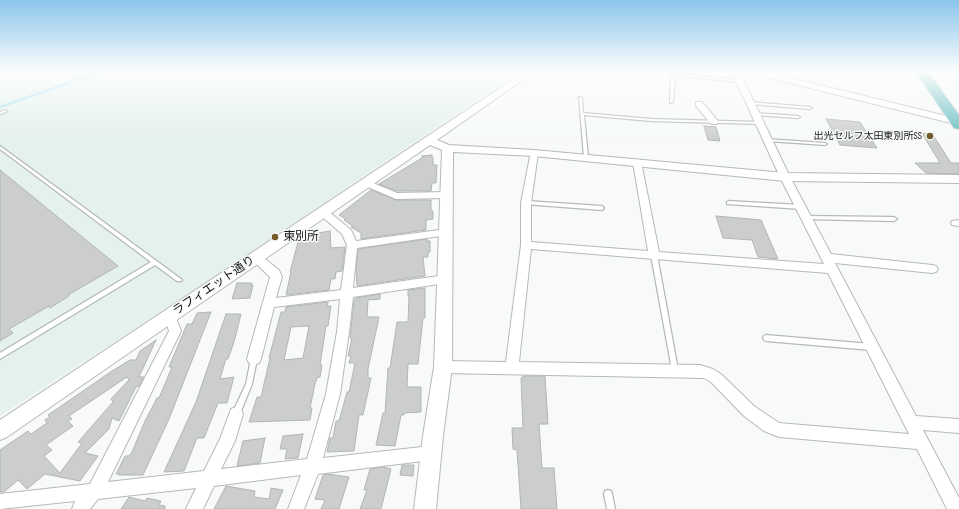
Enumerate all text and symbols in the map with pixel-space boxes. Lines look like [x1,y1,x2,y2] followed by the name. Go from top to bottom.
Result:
[814,130,922,142] place label: 出光セルフ太田東別所SS
[925,131,935,141] marker: 出光セルフ太田東別所SS
[283,230,319,244] place label: 東別所
[270,232,280,242] marker: 東別所
[170,253,258,319] street label: ラフィエット通り

